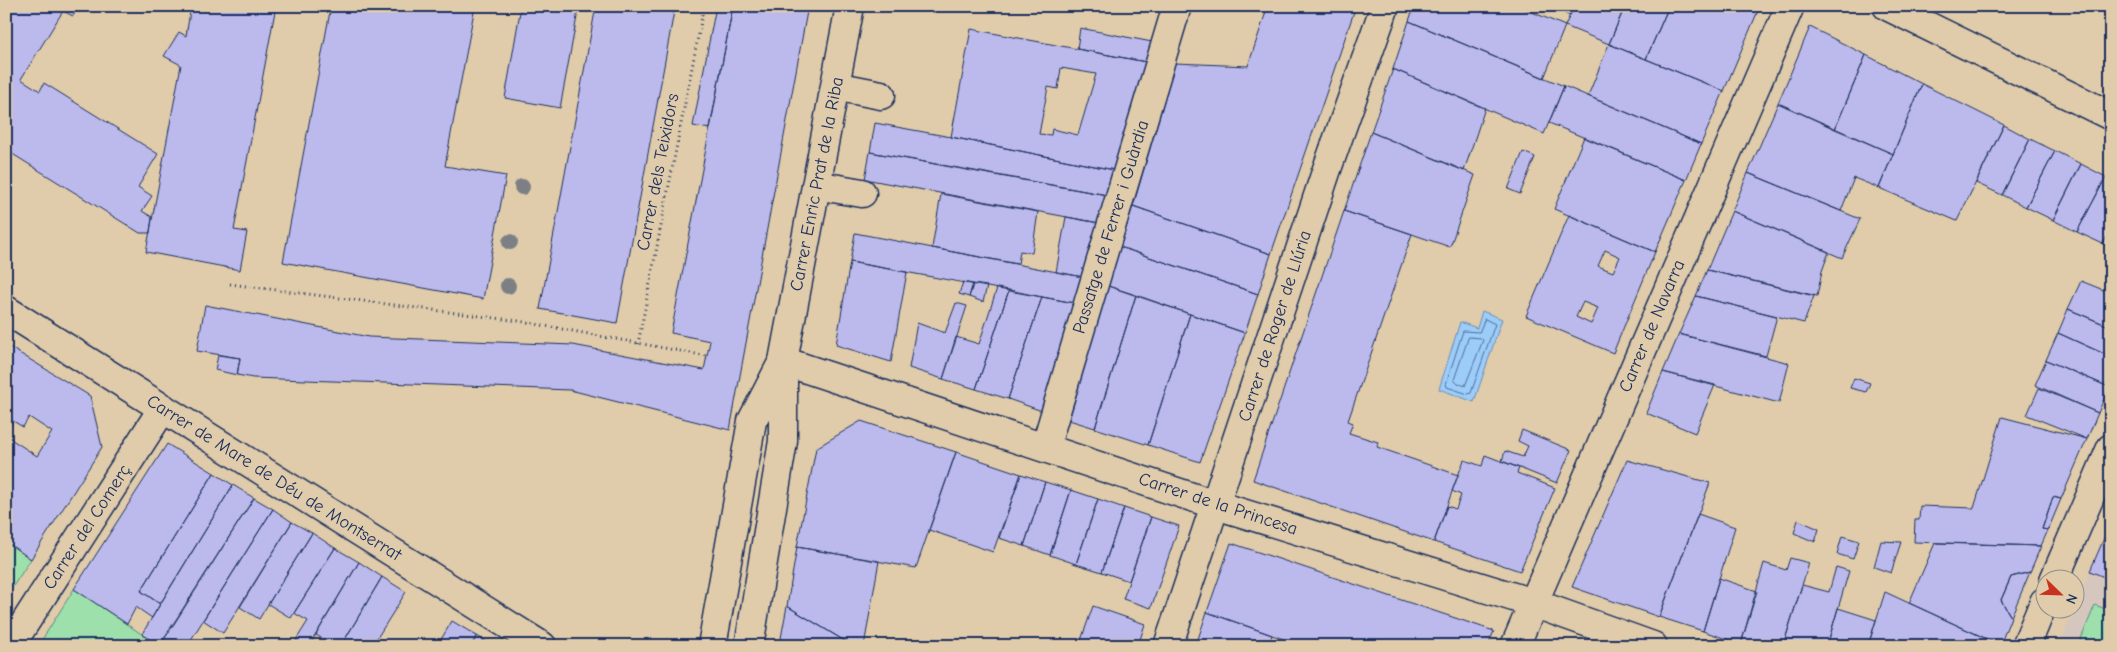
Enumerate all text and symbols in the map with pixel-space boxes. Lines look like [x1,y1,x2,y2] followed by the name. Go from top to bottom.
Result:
[786,75,848,293] street label: Carrer Enric Prat de la Riba
[632,92,684,252] street label: Carrer dels Teixidors
[1068,118,1154,336] street label: Passatge de Ferrer i Guàrdia
[1234,228,1316,424] street label: Carrer de Roger de Llúria
[1615,257,1689,395] street label: Carrer de Navarra
[143,391,406,566] street label: Carrer de Mare de Déu de Montserrat
[39,460,135,593] street label: Carrer del Comerç
[1136,468,1300,540] street label: Carrer de la Princesa
[2034,570,2084,620] north arrow
[2062,591,2081,606] text: N

